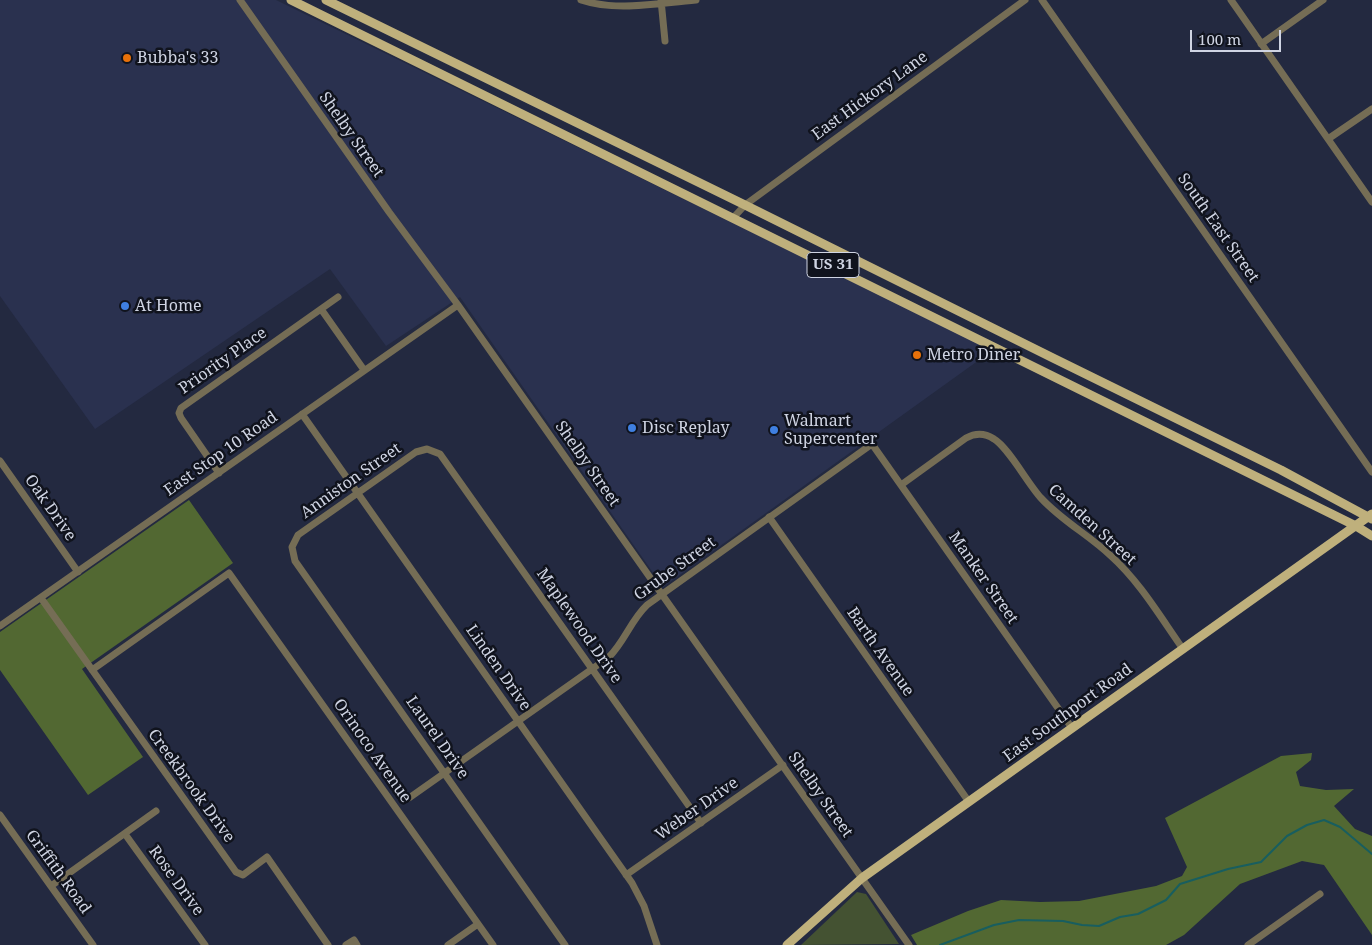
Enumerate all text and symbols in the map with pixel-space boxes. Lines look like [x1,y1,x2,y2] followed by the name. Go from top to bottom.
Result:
[1192,20,1283,52] scale bar
[1198,29,1241,49] text: 100 m
[137,48,218,68] place label: Bubba's 33
[808,48,932,144] street label: East Hickory Lane
[121,52,133,64] marker: Bubba's 33
[315,89,387,181] street label: Shelby Street
[1173,170,1263,286] street label: South East Street
[807,252,859,278] road number: US 31
[135,296,202,316] place label: At Home
[119,300,131,312] marker: At Home
[175,324,271,398] street label: Priority Place
[927,345,1020,365] place label: Metro Diner
[911,349,923,361] marker: Metro Diner
[161,408,281,500] street label: East Stop 10 Road
[784,411,877,449] place label: Walmart Supercenter
[551,418,623,510] street label: Shelby Street
[642,418,730,438] place label: Disc Replay
[626,422,638,434] marker: Disc Replay
[768,424,780,436] marker: Walmart Supercenter
[297,439,405,523] street label: Anniston Street
[20,471,80,545] street label: Oak Drive
[1044,481,1140,569] street label: Camden Street
[944,528,1022,628] street label: Manker Street
[630,533,720,605] street label: Grube Street
[532,565,626,687] street label: Maplewood Drive
[842,604,918,700] street label: Barth Avenue
[461,621,535,715] street label: Linden Drive
[1000,660,1136,766] street label: East Southport Road
[401,693,473,783] street label: Laurel Drive
[329,695,415,807] street label: Orinoco Avenue
[143,726,239,846] street label: Creekbrook Drive
[784,749,856,841] street label: Shelby Street
[652,773,742,845] street label: Weber Drive
[21,826,95,918] street label: Griffith Road
[144,842,208,920] street label: Rose Drive

